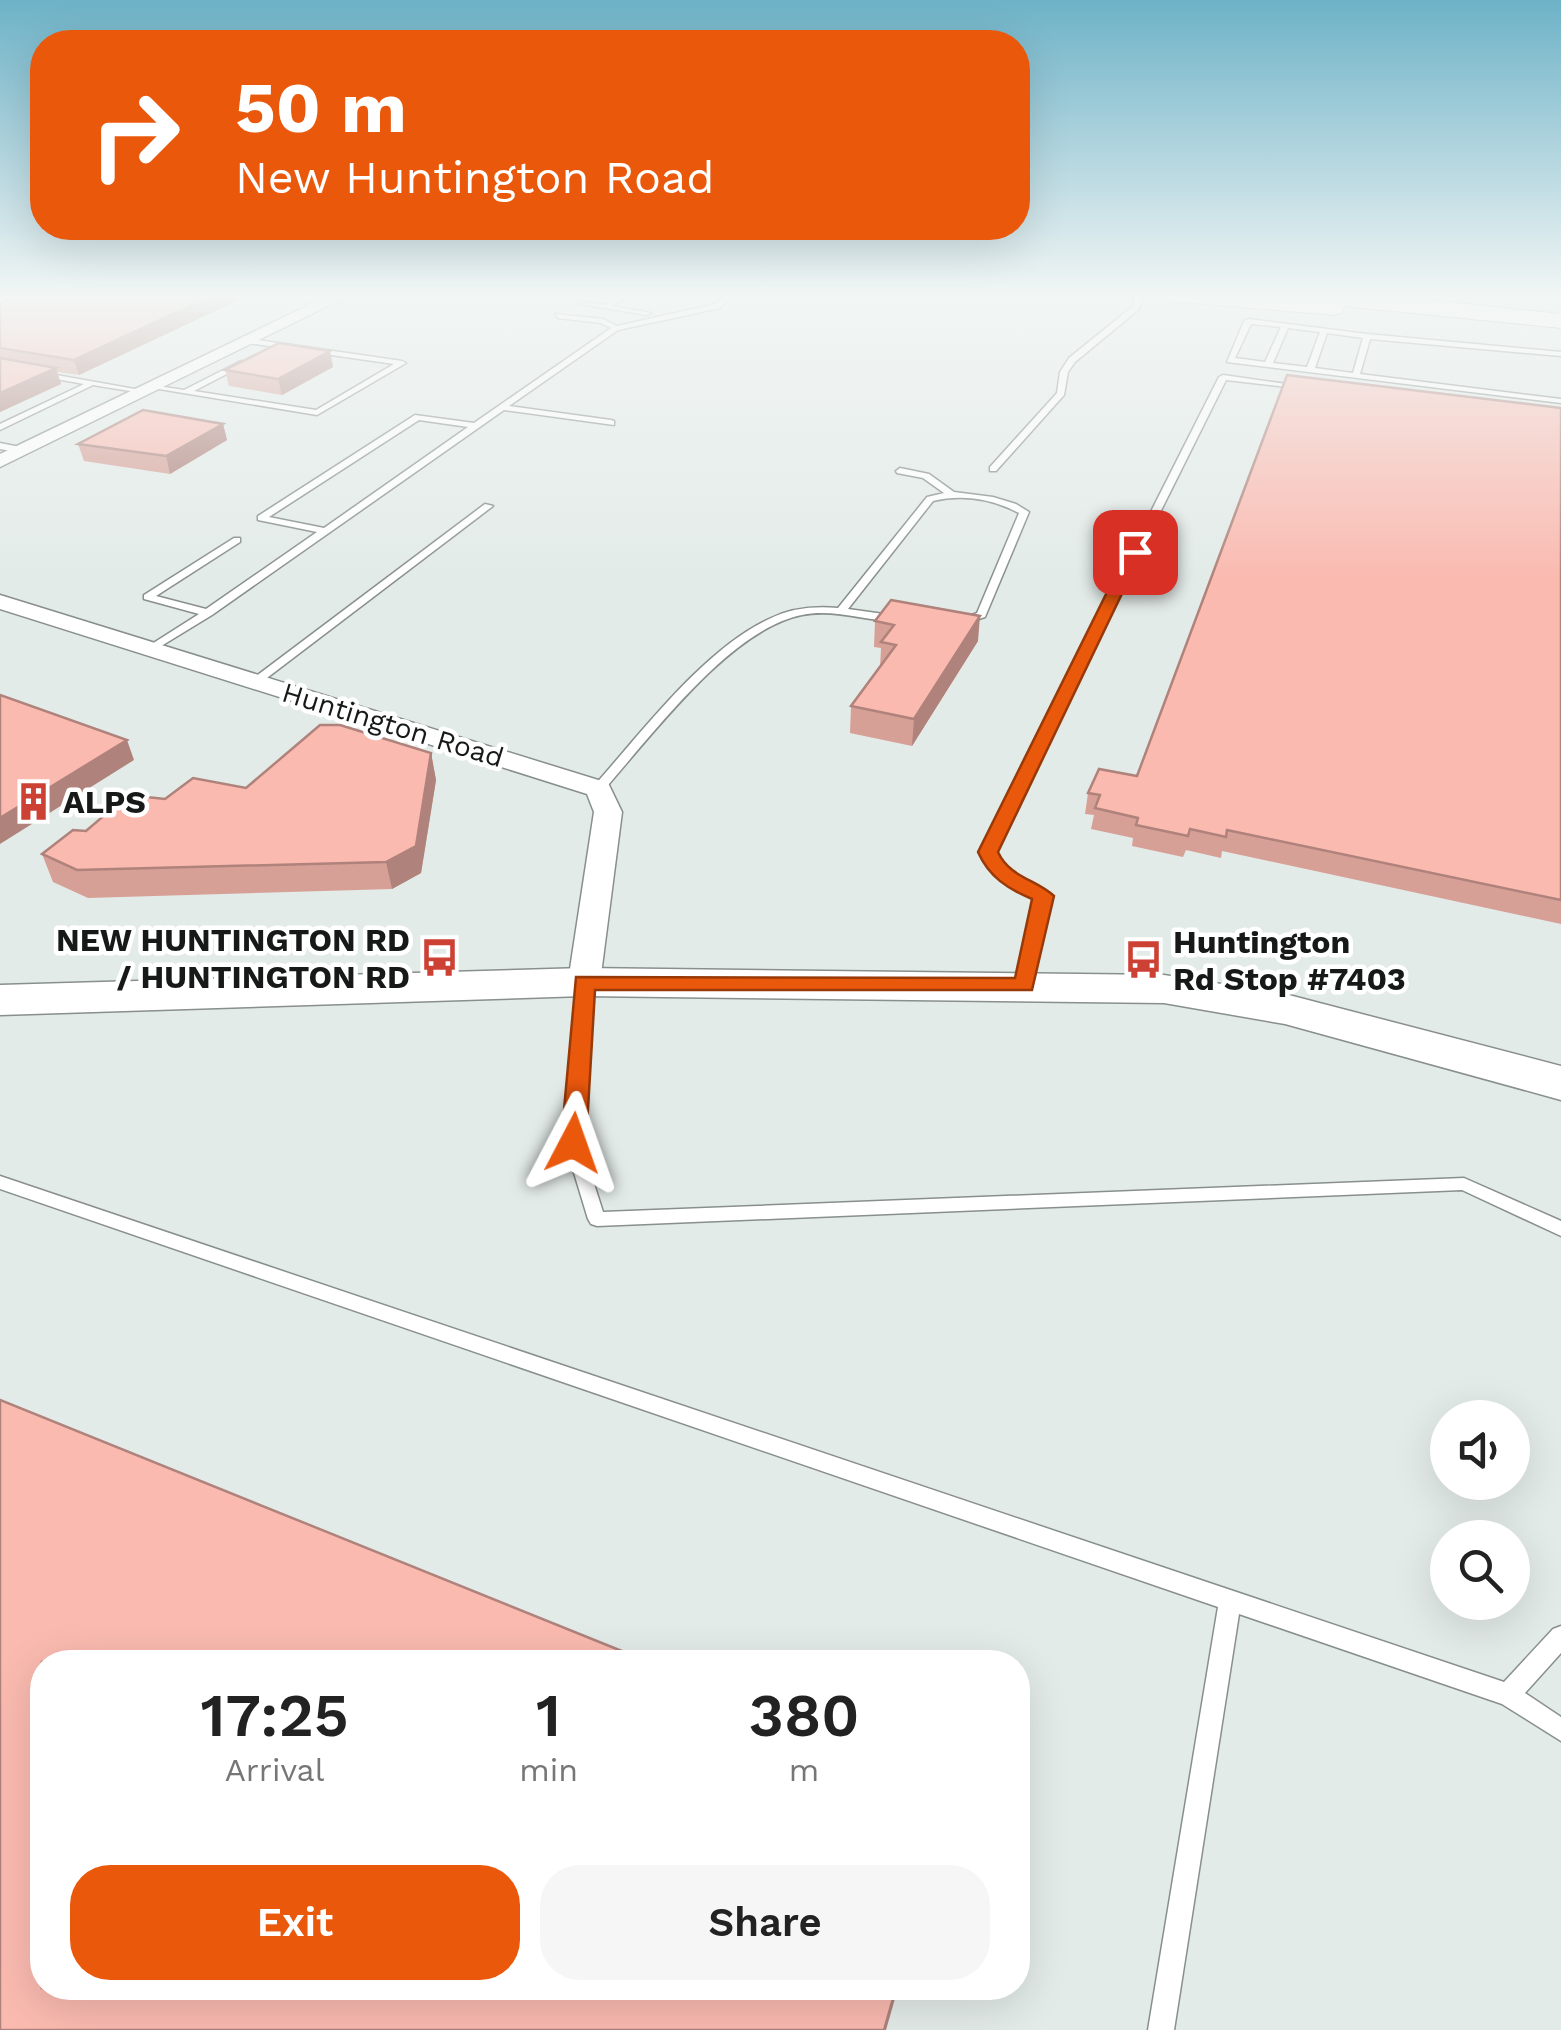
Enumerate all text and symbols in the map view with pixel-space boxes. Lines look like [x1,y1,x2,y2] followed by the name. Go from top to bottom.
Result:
[235,67,407,149] text: 50 m
[70,70,200,200] icon: right
[235,151,715,204] text: New Huntington Road
[1093,510,1178,595] pin
[1108,525,1163,580] icon: arrive
[278,676,508,774] street label: Huntington Road
[12,781,54,823] building icon: ALPS
[63,783,146,821] place label: ALPS
[56,921,410,996] place label: NEW HUNTINGTON RD / HUNTINGTON RD
[1173,923,1406,998] place label: Huntington Rd Stop #7403
[419,937,461,979] bus stop icon: NEW HUNTINGTON RD / HUNTINGTON RD
[1122,939,1164,981] bus stop icon: Huntington Rd Stop #7403
[521,1091,625,1195] position arrow
[1430,1400,1530,1620] map controls
[1430,1400,1530,1500] button: sound
[1430,1520,1530,1620] button: search
[201,1680,349,1751] text: 17:25
[536,1680,561,1751] text: 1
[749,1680,859,1751] text: 380
[225,1751,325,1789] text: Arrival
[519,1751,578,1789] text: min
[789,1751,819,1789] text: m
[70,1865,520,1980] button: Exit
[540,1865,990,1980] button: Share

